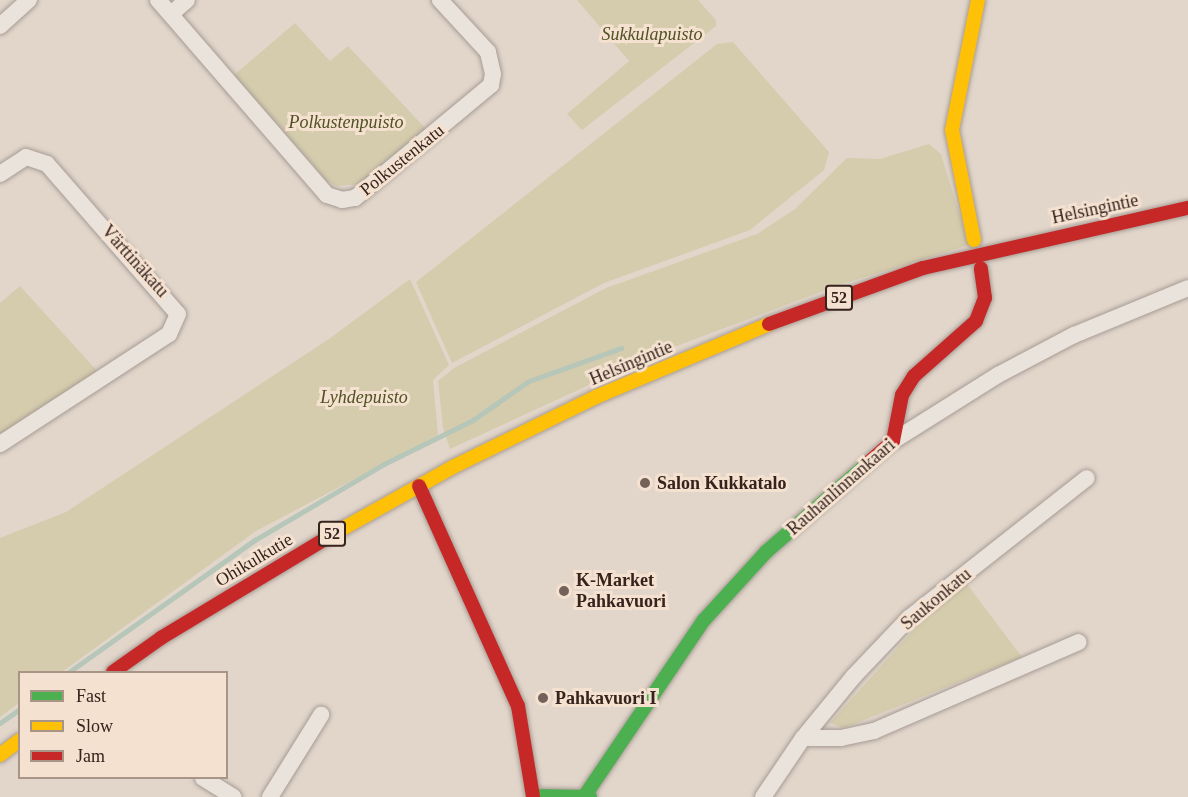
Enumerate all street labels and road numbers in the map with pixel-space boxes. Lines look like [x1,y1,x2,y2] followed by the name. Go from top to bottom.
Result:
[356,120,448,200] street label: Polkustenkatu
[1050,189,1140,229] street label: Helsingintie
[97,220,173,302] street label: Värttinäkatu
[824,285,854,311] road number: 52
[586,336,676,390] street label: Helsingintie
[783,434,899,540] street label: Rauhanlinnankaari
[317,521,347,547] road number: 52
[212,529,296,591] street label: Ohikulkutie
[897,563,975,635] street label: Saukonkatu

